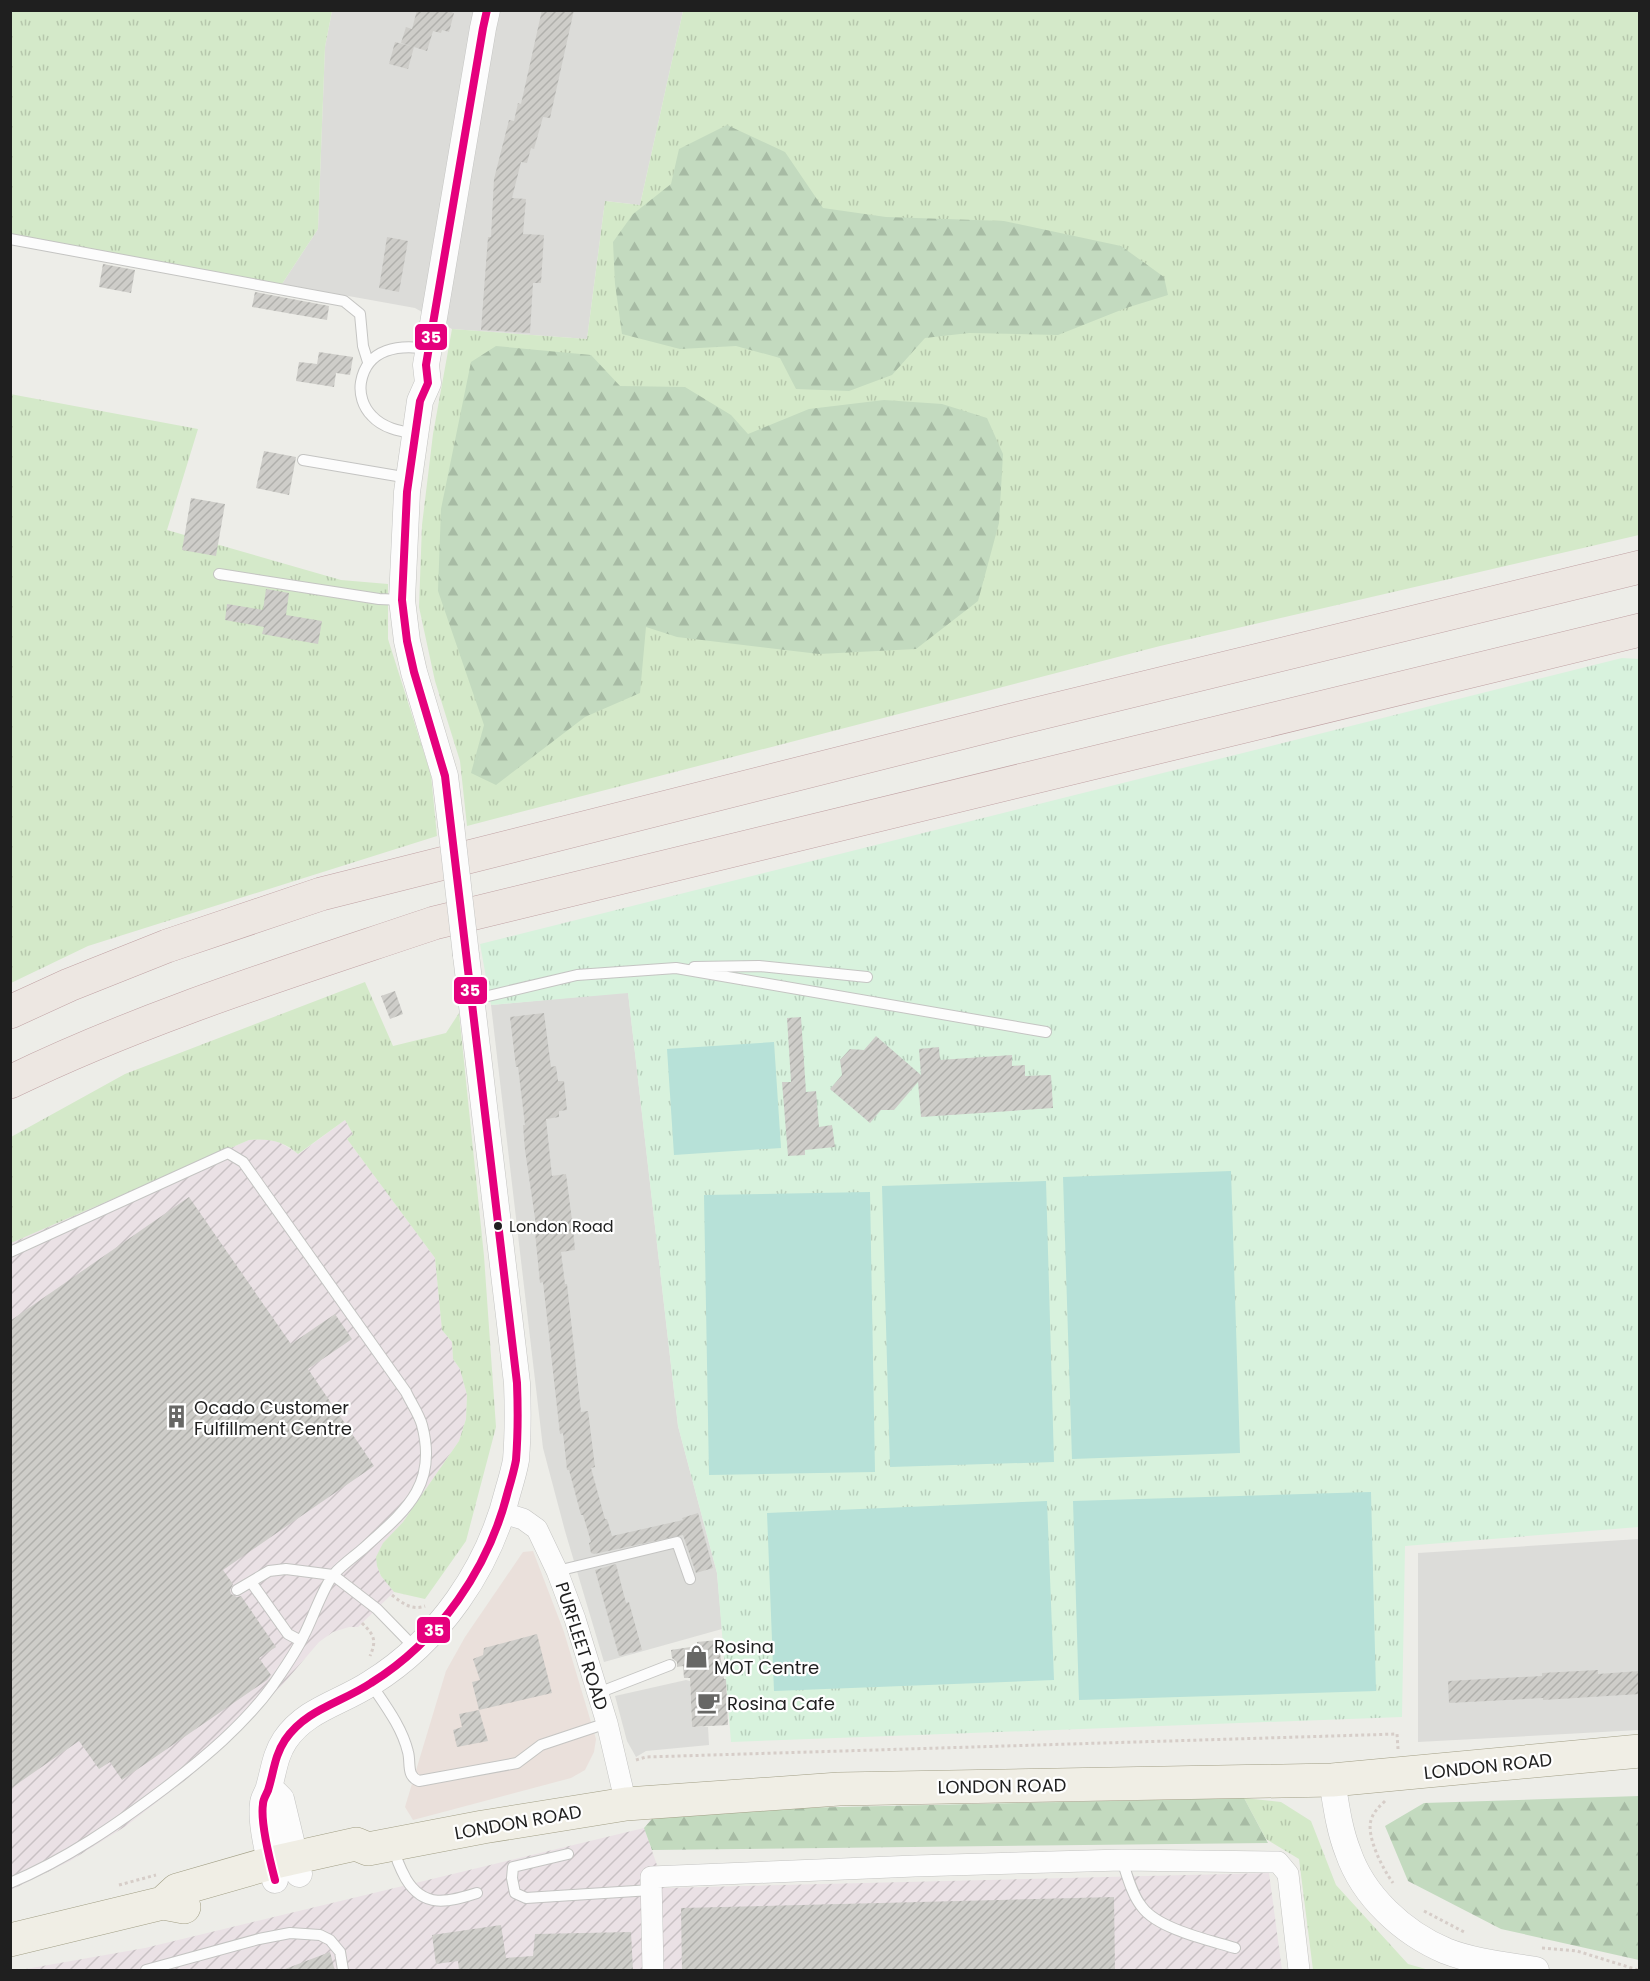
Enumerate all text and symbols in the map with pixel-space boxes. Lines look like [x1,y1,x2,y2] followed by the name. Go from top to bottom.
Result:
[414,323,448,351] line badge: 35
[421,326,441,349] text: 35
[453,976,488,1005] line badge: 35
[460,979,480,1002] text: 35
[509,1215,614,1238] place label: London Road
[492,1220,504,1232] marker: London Road
[194,1395,352,1441] place label: Ocado Customer Fulfillment Centre
[163,1404,189,1430] building icon: Ocado Customer Fulfillment Centre
[550,1579,614,1713] street label: PURFLEET ROAD
[416,1616,451,1644] line badge: 35
[424,1619,444,1642] text: 35
[714,1634,819,1680] place label: Rosina MOT Centre
[683,1643,709,1669] shop icon: Rosina MOT Centre
[696,1690,722,1716] cafe icon: Rosina Cafe
[727,1691,835,1716] place label: Rosina Cafe
[1423,1747,1553,1785] street label: LONDON ROAD
[937,1772,1067,1800] street label: LONDON ROAD
[452,1799,584,1845] street label: LONDON ROAD

